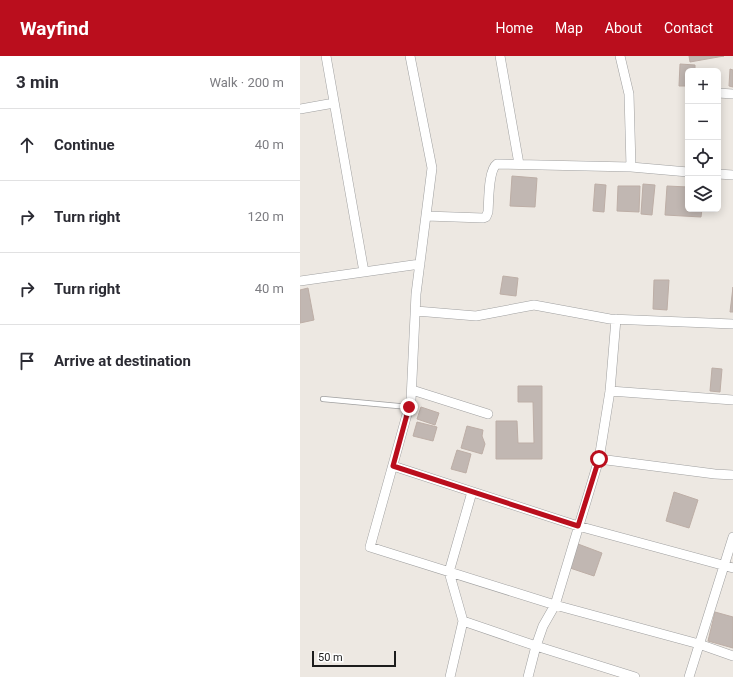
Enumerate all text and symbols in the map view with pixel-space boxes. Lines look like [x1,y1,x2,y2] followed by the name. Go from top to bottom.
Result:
[20,17,89,40] text: Wayfind
[495,20,533,36] text: Home
[555,20,583,36] text: Map
[605,20,642,36] text: About
[664,20,713,36] text: Contact
[685,68,721,212] map controls
[685,68,721,104] button: +
[16,72,59,92] text: 3 min
[209,75,284,90] text: Walk · 200 m
[685,104,721,140] button: −
[16,134,38,156] icon: ahead
[54,136,115,154] text: Continue
[255,137,284,152] text: 40 m
[685,140,721,176] button: locate
[685,176,721,212] button: layers
[16,206,38,228] icon: right
[54,208,120,226] text: Turn right
[247,209,284,224] text: 120 m
[16,278,38,300] icon: right
[54,280,120,298] text: Turn right
[255,281,284,296] text: 40 m
[16,350,38,372] icon: arrive
[54,352,191,370] text: Arrive at destination
[400,398,418,416] route end
[590,450,608,468] route start
[312,649,396,668] scale bar
[318,651,343,664] text: 50 m

